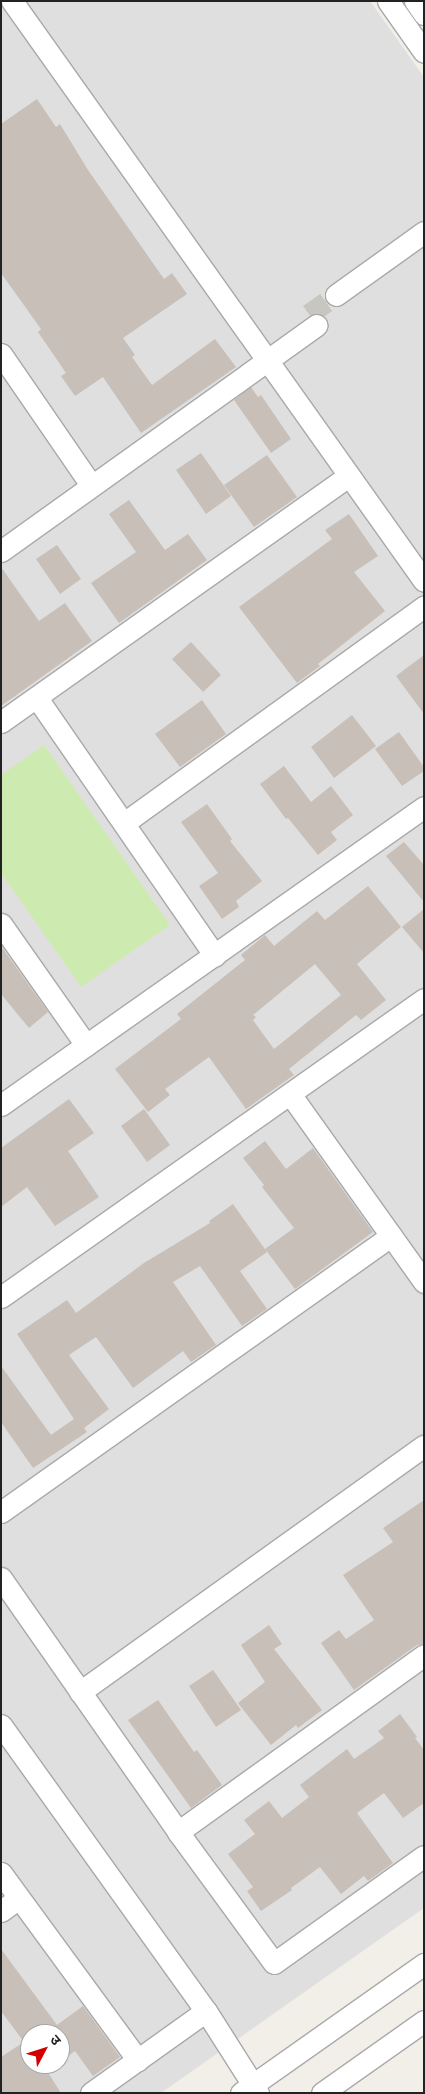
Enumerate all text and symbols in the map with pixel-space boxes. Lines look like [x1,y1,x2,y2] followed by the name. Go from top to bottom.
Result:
[20,2024,70,2074] north arrow
[47,2032,64,2048] text: उ

